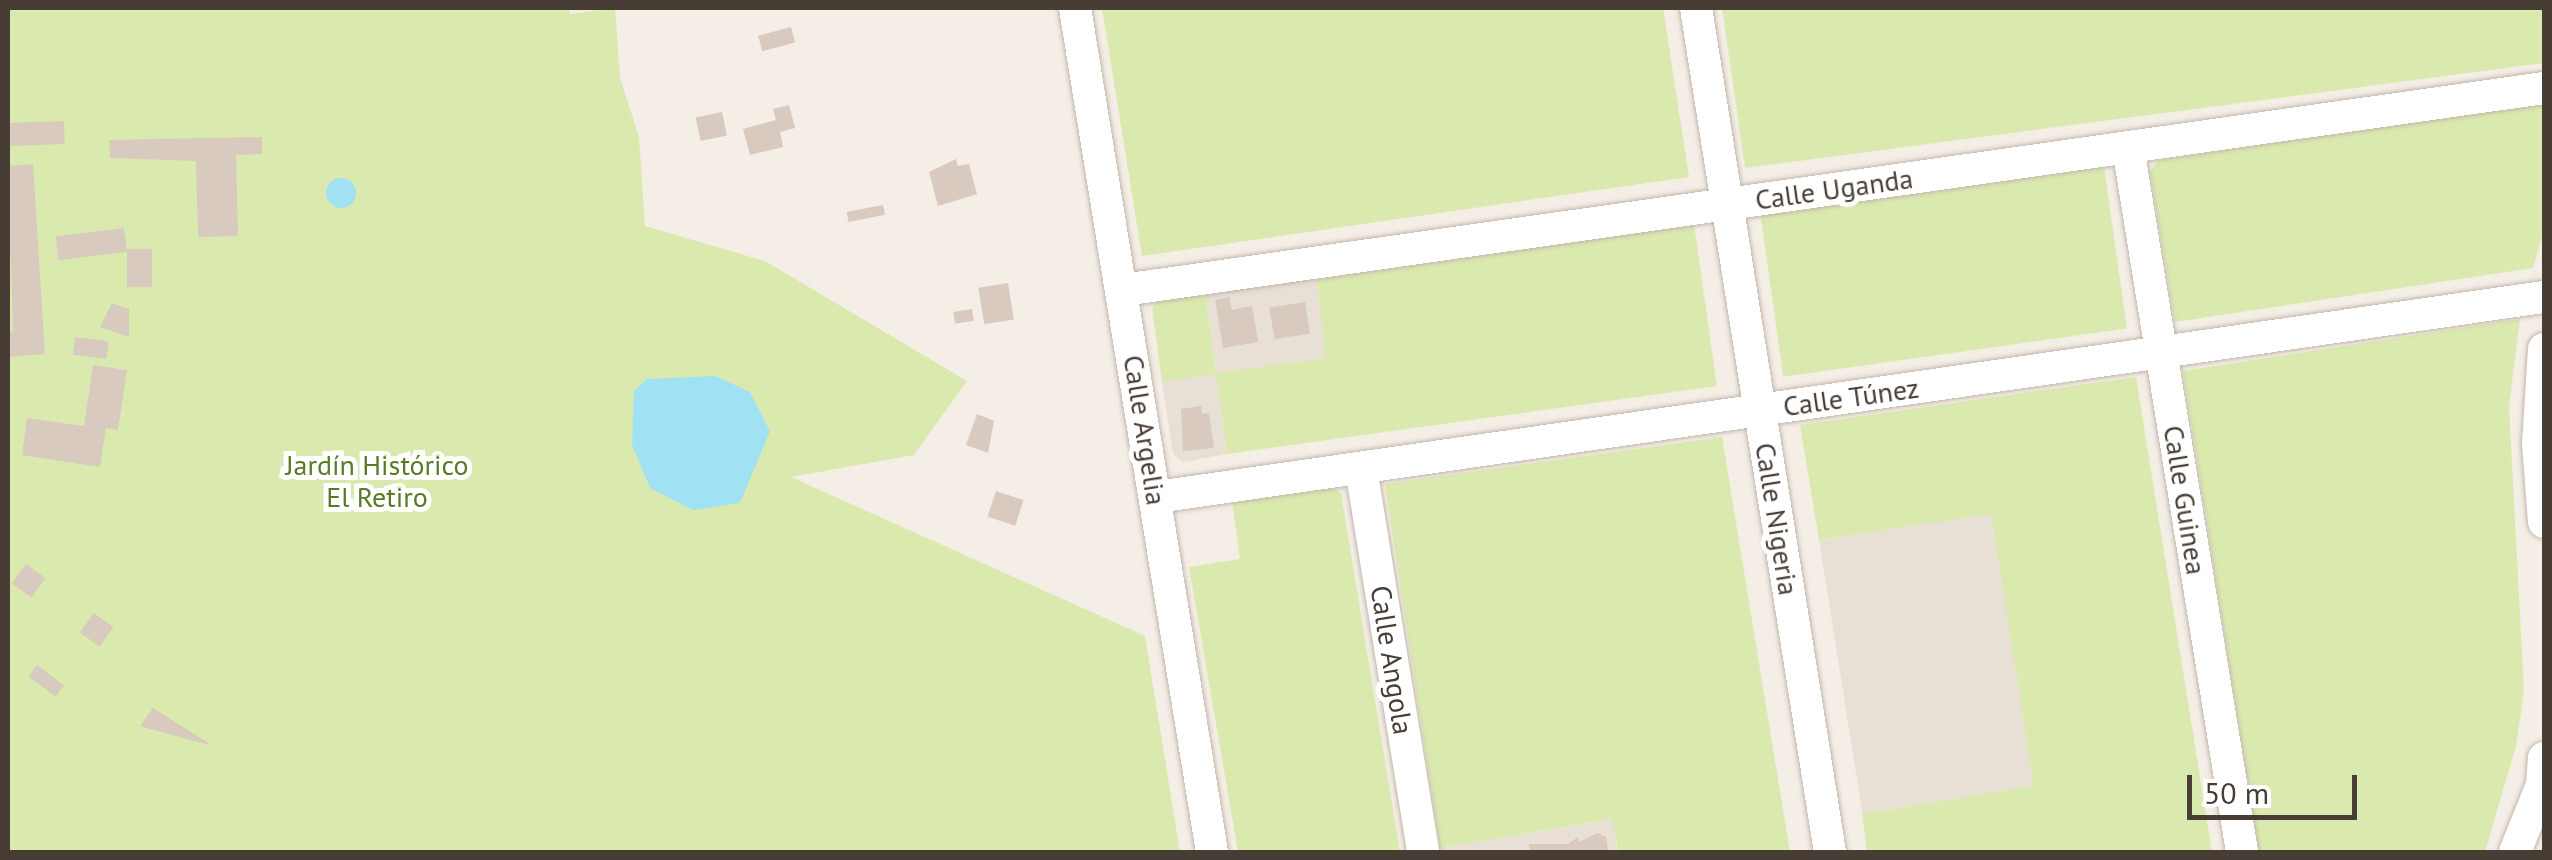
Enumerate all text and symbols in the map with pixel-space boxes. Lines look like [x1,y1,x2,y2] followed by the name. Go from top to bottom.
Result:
[1753,161,1915,217] street label: Calle Uganda
[1117,352,1173,508] street label: Calle Argelia
[1780,371,1922,423] street label: Calle Túnez
[2157,423,2213,577] street label: Calle Guinea
[1748,440,1806,598] street label: Calle Nigeria
[285,448,469,514] park label: Jardín Histórico El Retiro
[1364,583,1420,737] street label: Calle Angola
[2192,755,2362,817] scale bar
[2204,773,2269,812] text: 50 m

